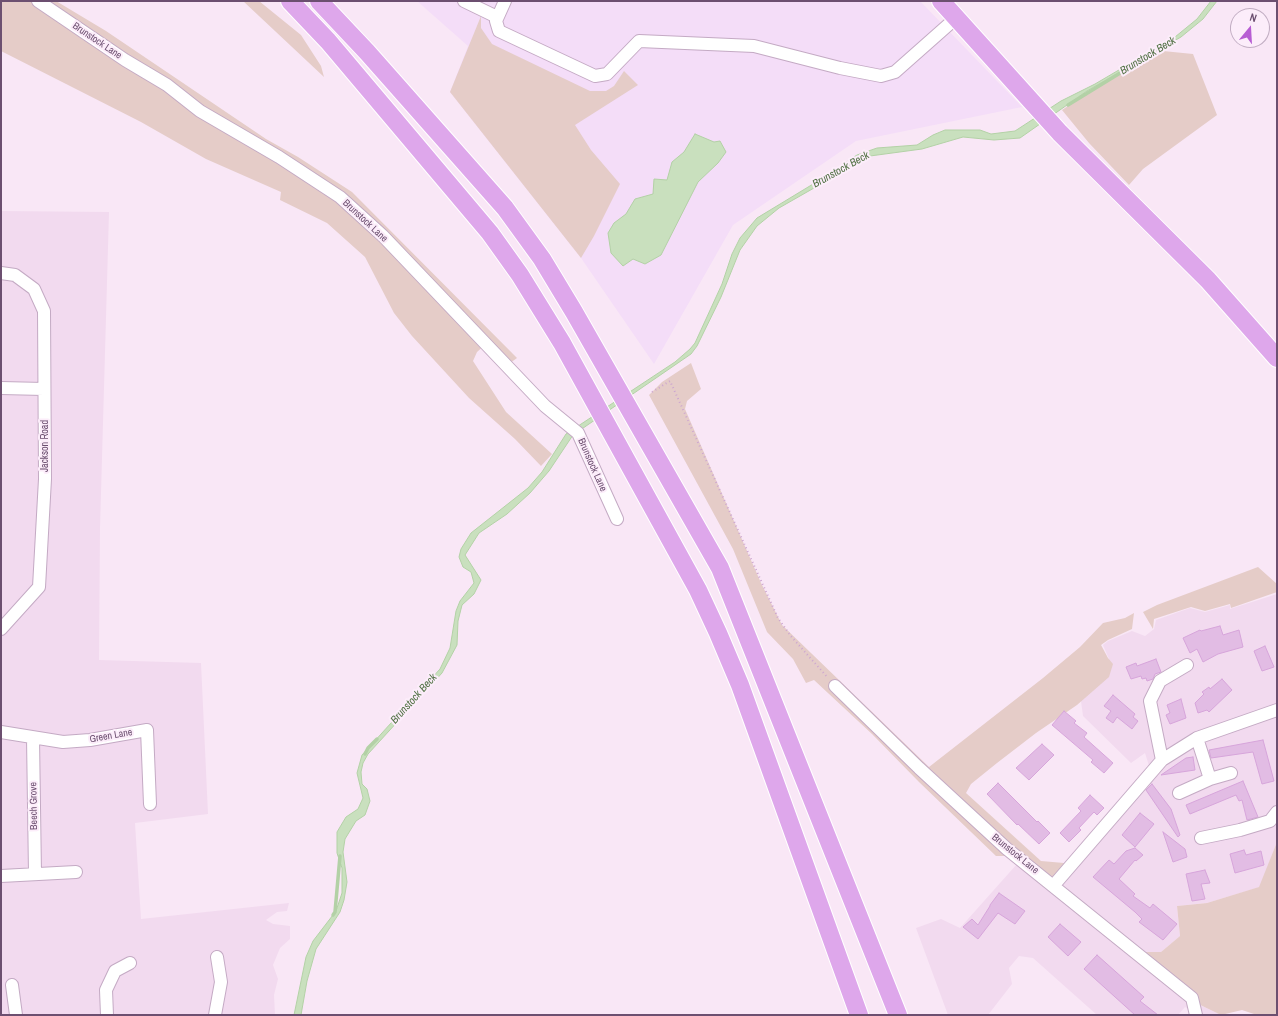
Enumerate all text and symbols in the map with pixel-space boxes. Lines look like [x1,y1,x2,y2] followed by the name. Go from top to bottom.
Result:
[1230,8,1270,48] north arrow
[1248,10,1259,25] text: N
[70,20,124,62] street label: Brunstock Lane
[1118,34,1178,78] water label: Brunstock Beck
[810,149,872,191] water label: Brunstock Beck
[340,197,390,245] street label: Brunstock Lane
[39,420,51,472] street label: Jackson Road
[575,437,609,493] street label: Brunstock Lane
[388,671,440,727] water label: Brunstock Beck
[89,726,133,746] street label: Green Lane
[28,782,40,830] street label: Beech Grove
[989,831,1041,877] street label: Brunstock Lane

